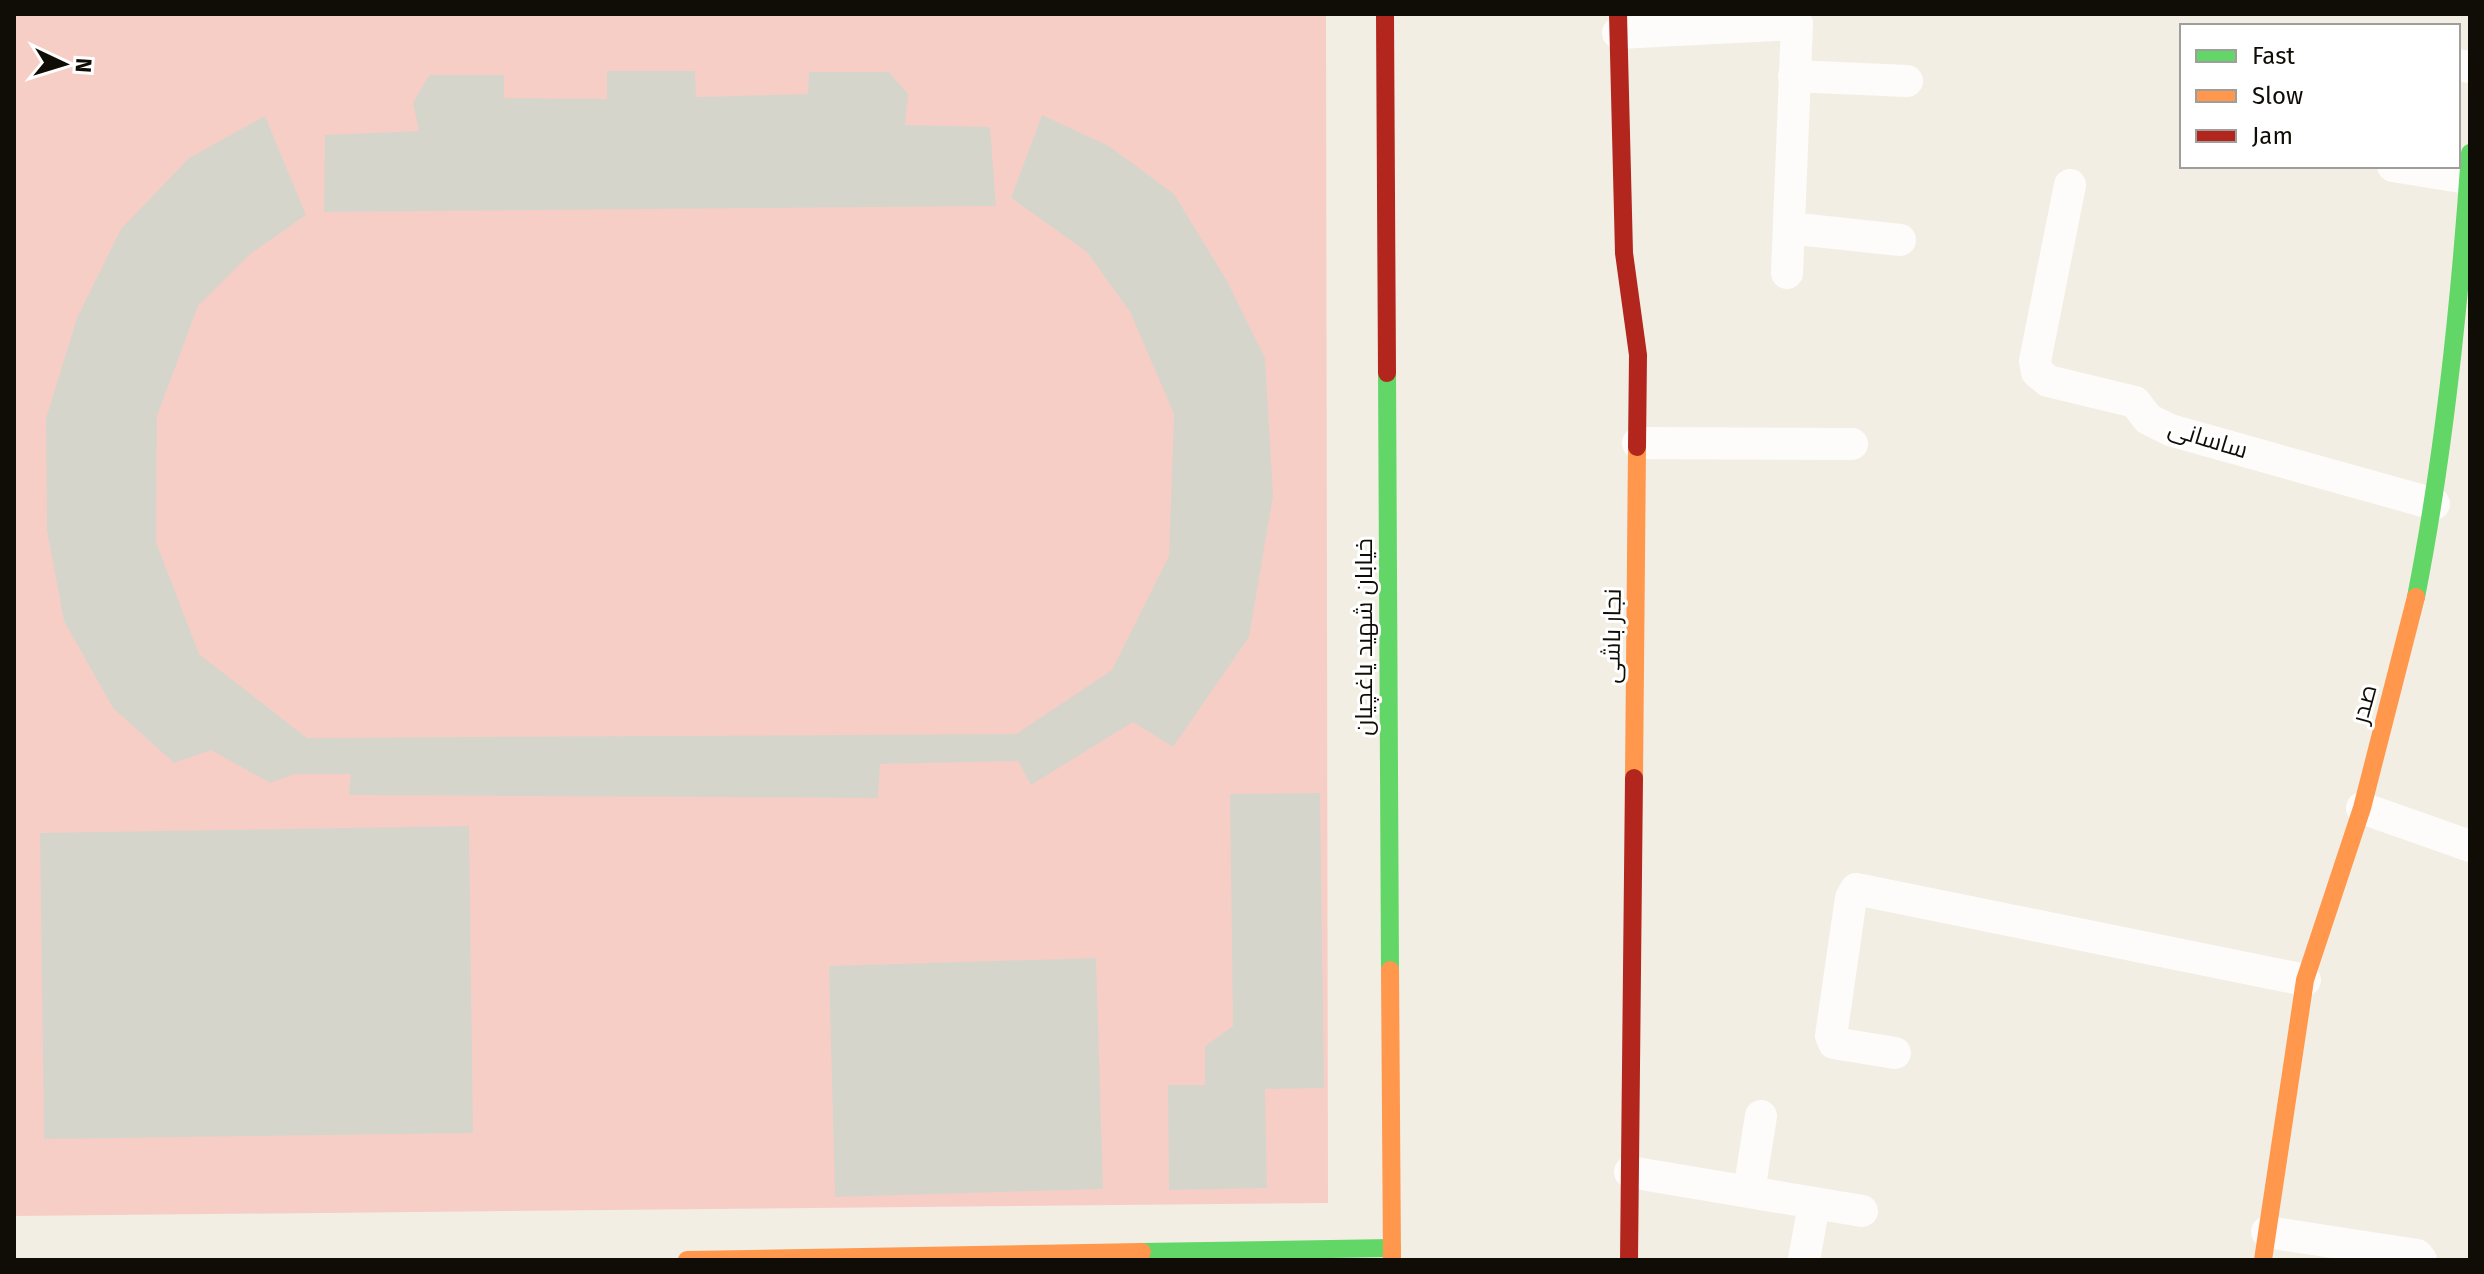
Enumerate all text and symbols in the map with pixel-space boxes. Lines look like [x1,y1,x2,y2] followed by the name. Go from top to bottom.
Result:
[24,24,104,104] north arrow
[2180,24,2460,168] legend
[2252,42,2295,70] text: Fast
[69,57,97,74] text: N
[2252,82,2303,110] text: Slow
[2252,122,2293,150] text: Jam
[2165,414,2251,464] street label: ساسانی
[1350,538,1380,736] street label: خیابان شهید یاغچیان
[1597,588,1627,684] street label: نجار باشی
[2345,682,2383,728] street label: صدر

